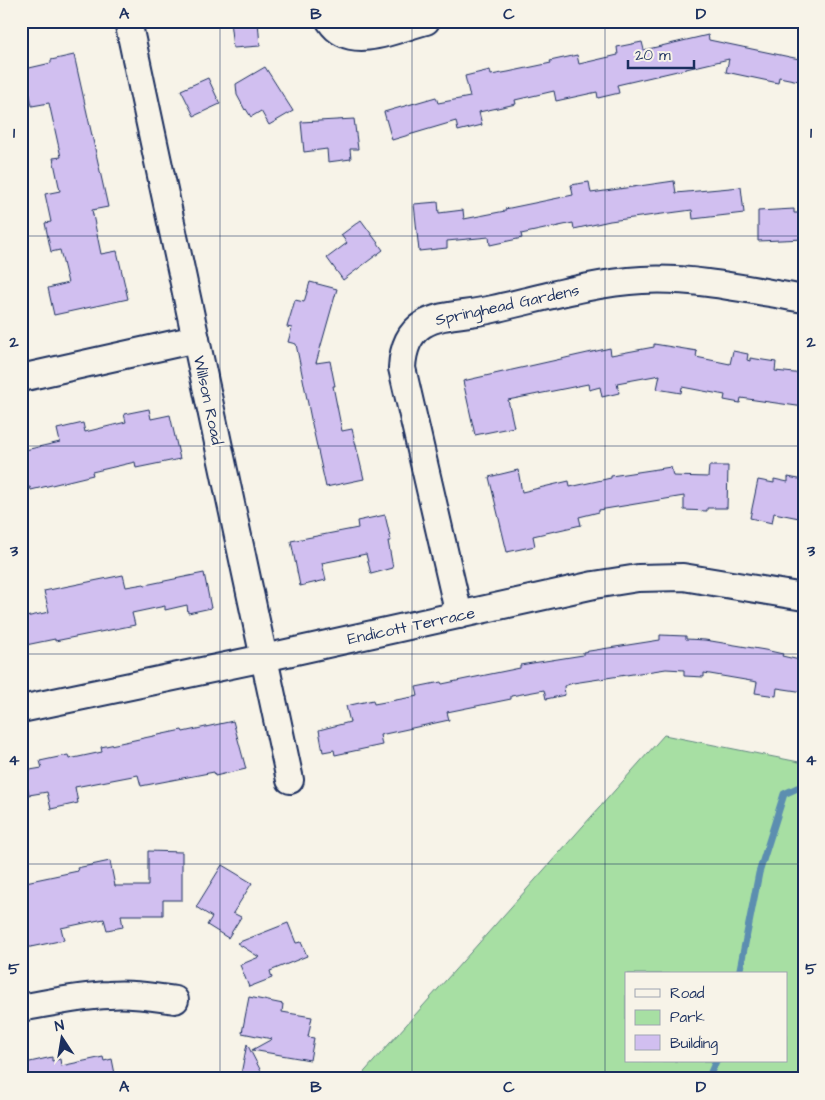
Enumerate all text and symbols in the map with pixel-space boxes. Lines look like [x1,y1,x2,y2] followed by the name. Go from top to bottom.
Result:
[119,3,130,25] text: A
[310,3,322,25] text: B
[503,3,515,25] text: C
[696,3,707,25] text: D
[628,38,694,70] scale bar
[635,45,671,66] text: 20 m
[13,122,16,144] text: 1
[810,122,813,144] text: 1
[433,279,582,332] street label: Springhead Gardens
[8,331,19,353] text: 2
[805,331,816,353] text: 2
[188,354,228,447] street label: Willson Road
[9,540,19,562] text: 3
[806,540,816,562] text: 3
[345,602,477,650] street label: Endicott Terrace
[9,749,20,771] text: 4
[806,749,817,771] text: 4
[8,958,20,980] text: 5
[805,958,817,980] text: 5
[625,972,788,1062] legend
[670,983,705,1004] text: Road
[670,1007,705,1028] text: Park
[38,1012,88,1062] north arrow
[53,1016,66,1037] text: N
[670,1033,718,1055] text: Building
[119,1076,130,1098] text: A
[310,1076,322,1098] text: B
[503,1076,515,1098] text: C
[696,1076,707,1098] text: D

